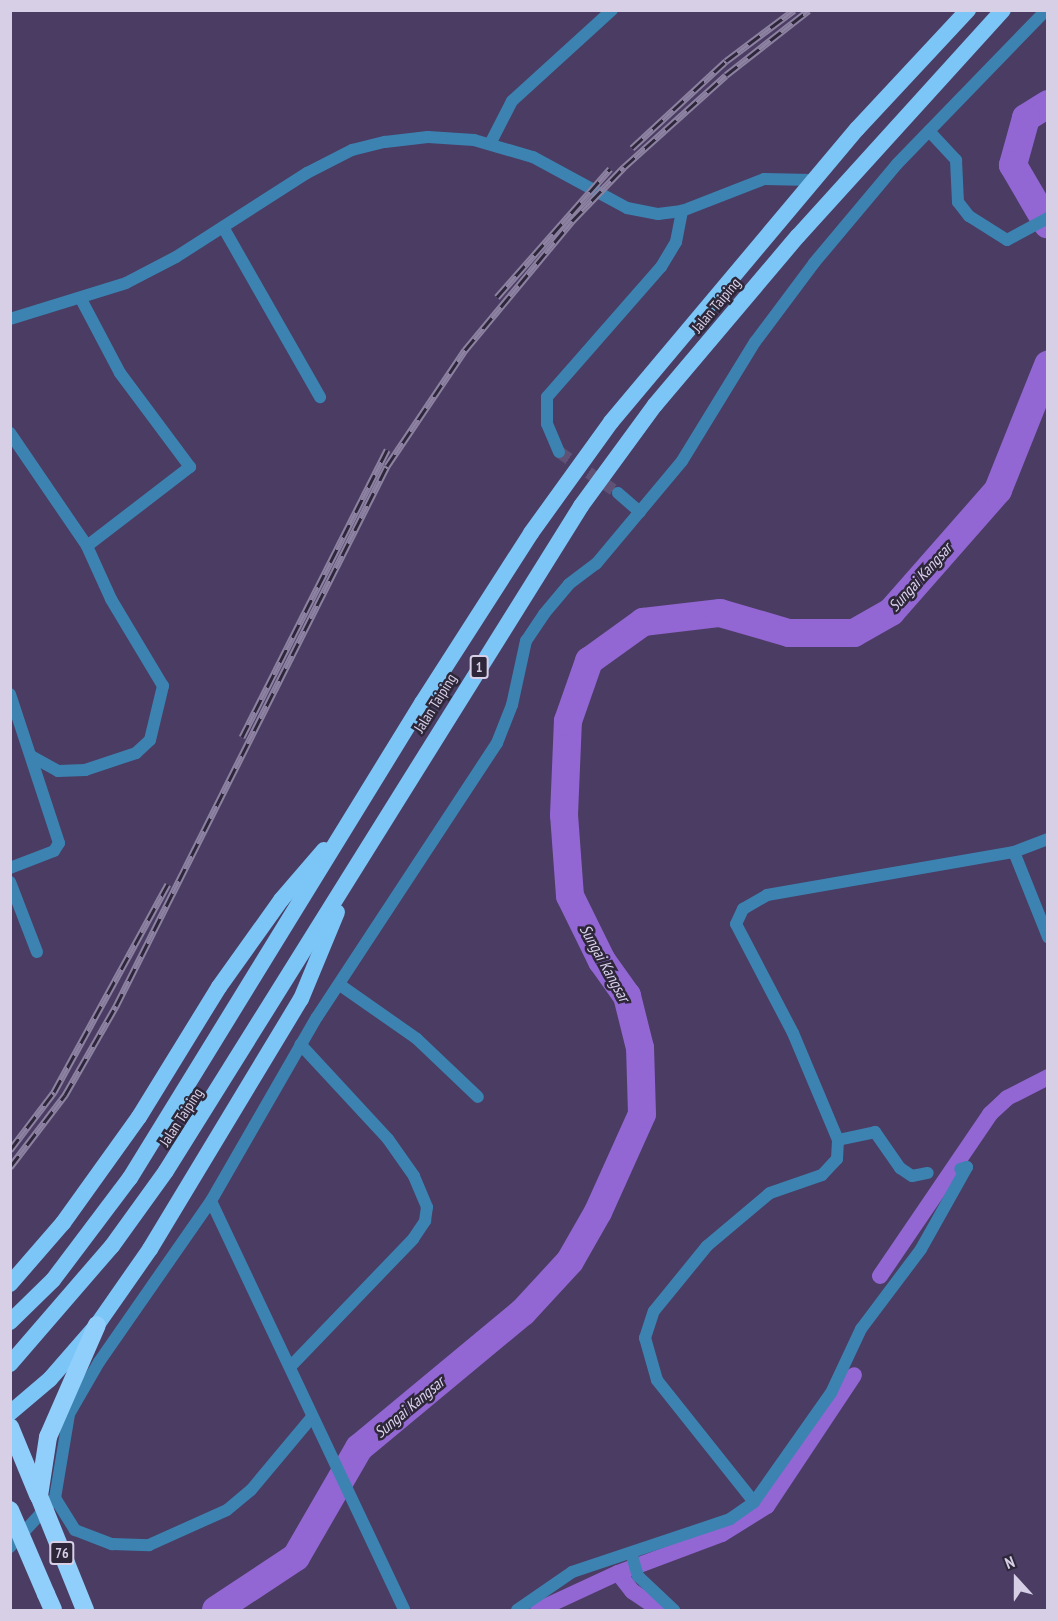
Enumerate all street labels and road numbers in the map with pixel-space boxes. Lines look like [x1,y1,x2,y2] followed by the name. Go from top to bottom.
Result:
[688,274,744,336] street label: Jalan Taiping
[468,656,490,678] road number: 1
[410,670,460,736] street label: Jalan Taiping
[155,1084,207,1150] street label: Jalan Taiping
[48,1542,76,1564] road number: 76

